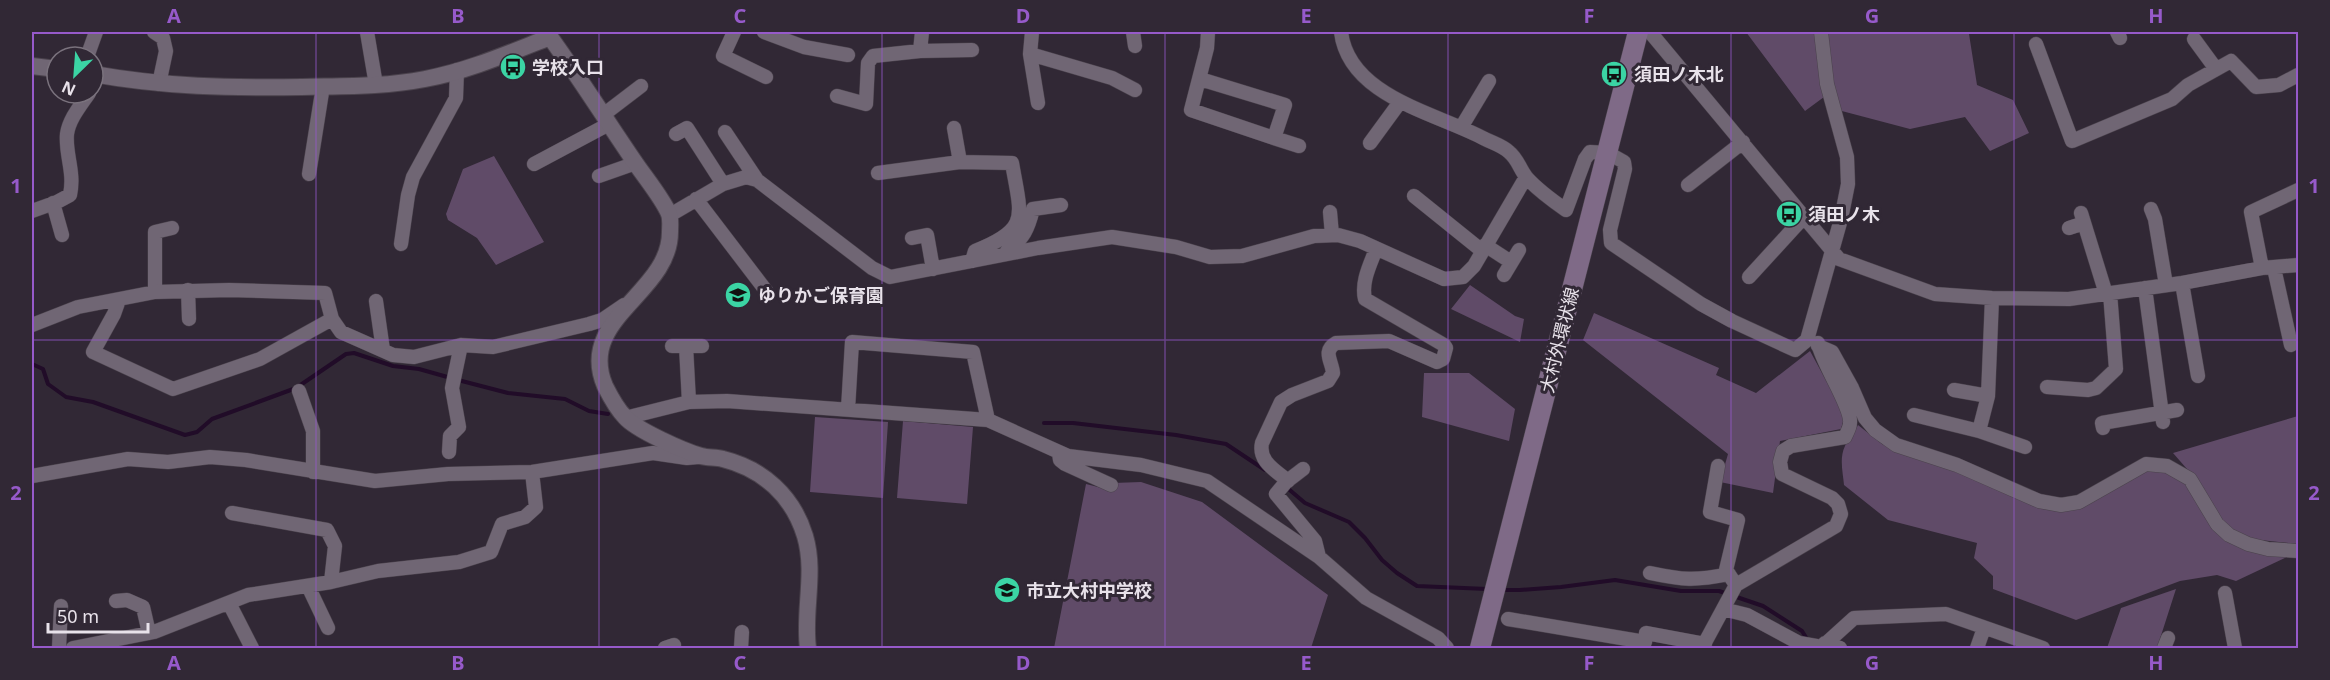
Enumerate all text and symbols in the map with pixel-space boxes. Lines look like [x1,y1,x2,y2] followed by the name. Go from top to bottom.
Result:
[167,2,181,29] text: A
[451,2,465,29] text: B
[734,2,747,29] text: C
[1016,2,1030,29] text: D
[1300,2,1312,29] text: E
[1584,2,1594,29] text: F
[1865,2,1879,29] text: G
[2148,2,2164,29] text: H
[45,45,105,105] north arrow
[498,52,528,82] bus stop icon: 学校入口
[532,55,604,79] place label: 学校入口
[1599,59,1629,89] bus stop icon: 須田ノ木北
[1634,62,1724,86] place label: 須田ノ木北
[58,76,79,101] text: N
[10,172,22,199] text: 1
[2308,172,2320,199] text: 1
[1774,199,1804,229] bus stop icon: 須田ノ木
[1808,202,1880,226] place label: 須田ノ木
[723,280,753,310] school or university icon: ゆりかご保育園
[758,283,884,307] place label: ゆりかご保育園
[1534,285,1584,395] street label: 大村外環状線
[10,479,22,506] text: 2
[2308,479,2320,506] text: 2
[992,575,1022,605] school or university icon: 市立大村中学校
[1026,578,1152,602] place label: 市立大村中学校
[48,596,148,634] scale bar
[57,604,99,628] text: 50 m
[167,649,181,676] text: A
[451,649,465,676] text: B
[734,649,747,676] text: C
[1016,649,1030,676] text: D
[1300,649,1312,676] text: E
[1584,649,1594,676] text: F
[1865,649,1879,676] text: G
[2148,649,2164,676] text: H

